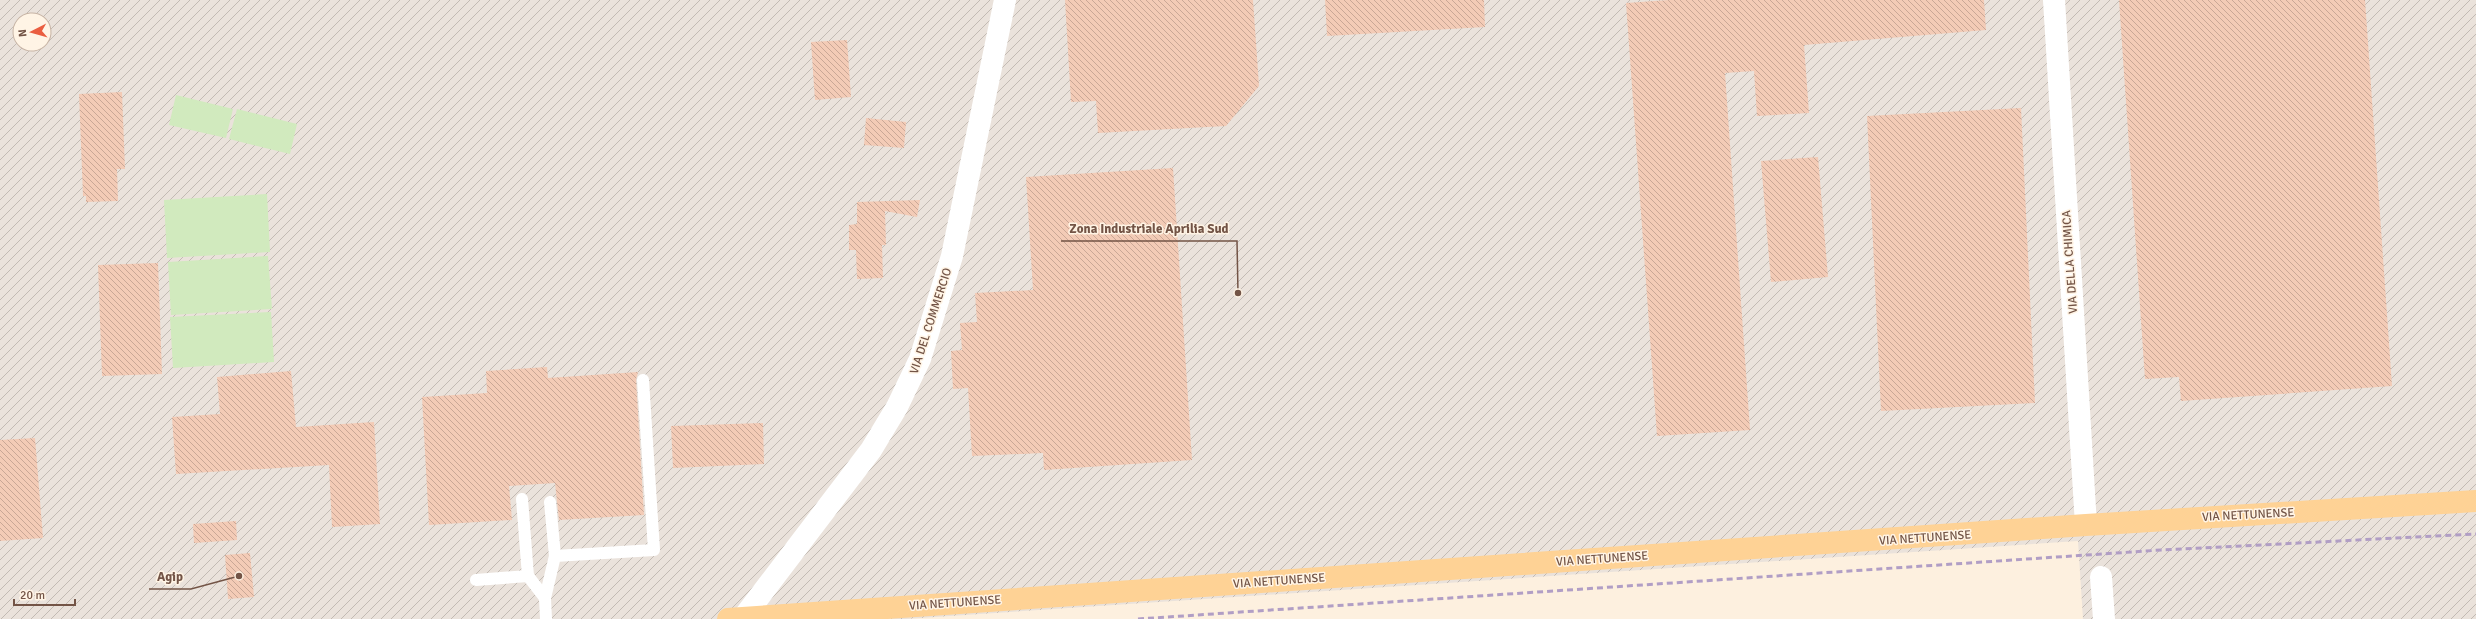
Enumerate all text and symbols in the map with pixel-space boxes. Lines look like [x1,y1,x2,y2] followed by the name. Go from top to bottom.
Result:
[12,12,52,52] north arrow
[16,29,29,37] text: N
[2059,209,2081,314] street label: VIA DELLA CHIMICA
[1061,216,1237,241] callout: Zona Industriale Aprilia Sud
[1069,221,1229,237] text: Zona Industriale Aprilia Sud
[907,266,955,376] street label: VIA DEL COMMERCIO
[2202,505,2295,525] street label: VIA NETTUNENSE
[1879,527,1972,549] street label: VIA NETTUNENSE
[1556,548,1649,570] street label: VIA NETTUNENSE
[149,564,191,589] callout: Agip
[157,569,183,585] text: Agip
[1233,570,1326,592] street label: VIA NETTUNENSE
[14,581,75,607] scale bar
[20,588,45,603] text: 20 m
[909,592,1002,614] street label: VIA NETTUNENSE

